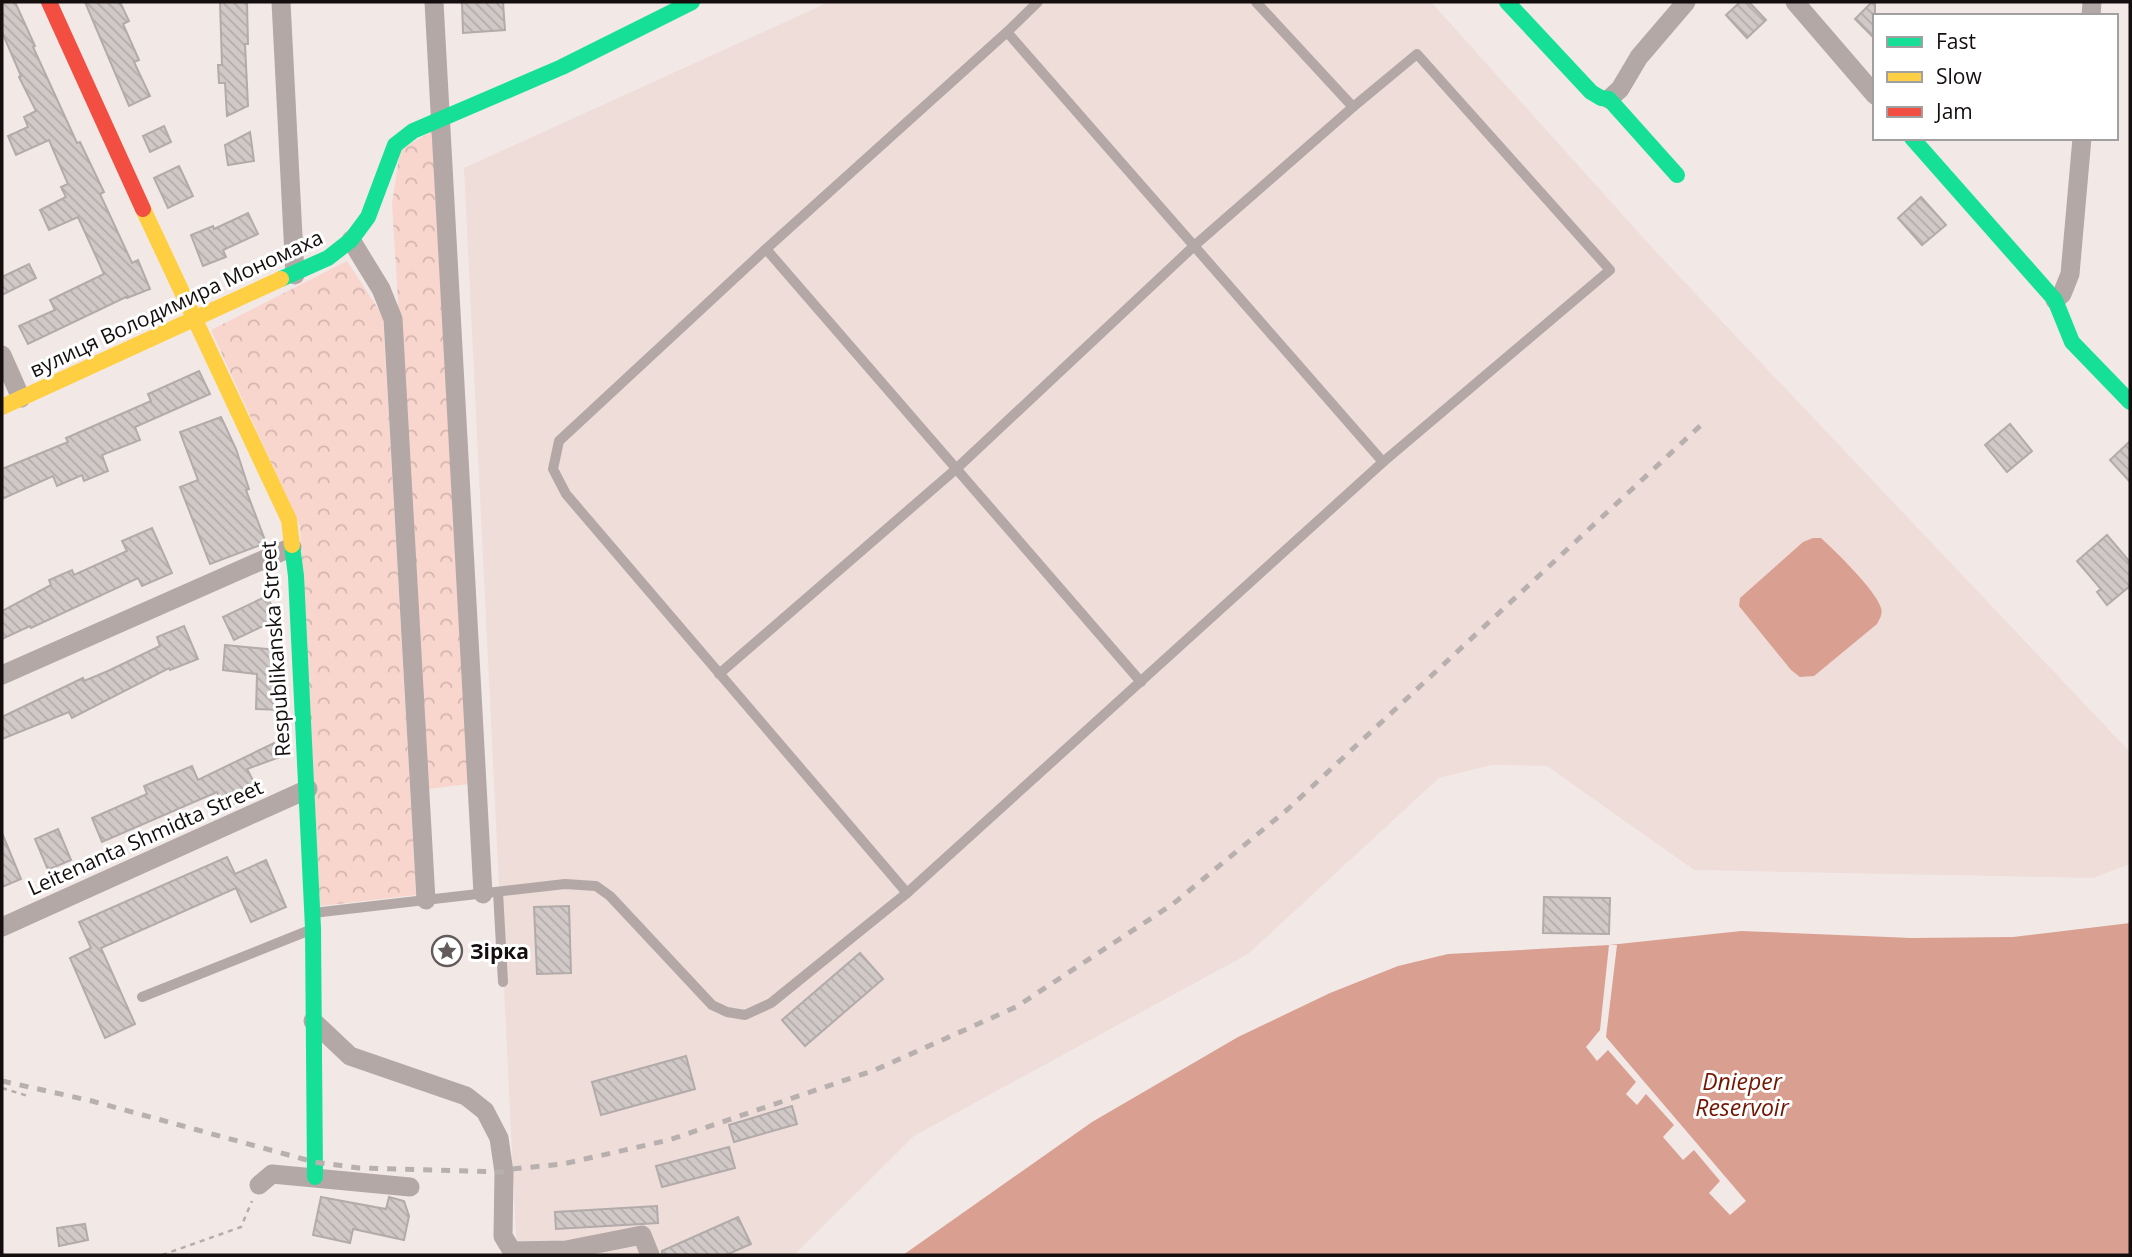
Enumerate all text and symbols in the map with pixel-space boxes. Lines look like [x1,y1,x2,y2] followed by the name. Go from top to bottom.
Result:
[1873,14,2118,140] legend
[1936,27,1976,55] text: Fast
[1936,62,1982,90] text: Slow
[1934,97,1973,125] text: Jam
[25,223,327,383] street label: вулиця Володимира Мономаха
[253,540,297,758] street label: Respublikanska Street
[23,772,267,902] street label: Leitenanta Shmidta Street
[430,934,464,968] place icon: Зірка
[470,937,529,965] place label: Зірка
[1695,1065,1790,1123] water label: Dnieper Reservoir

